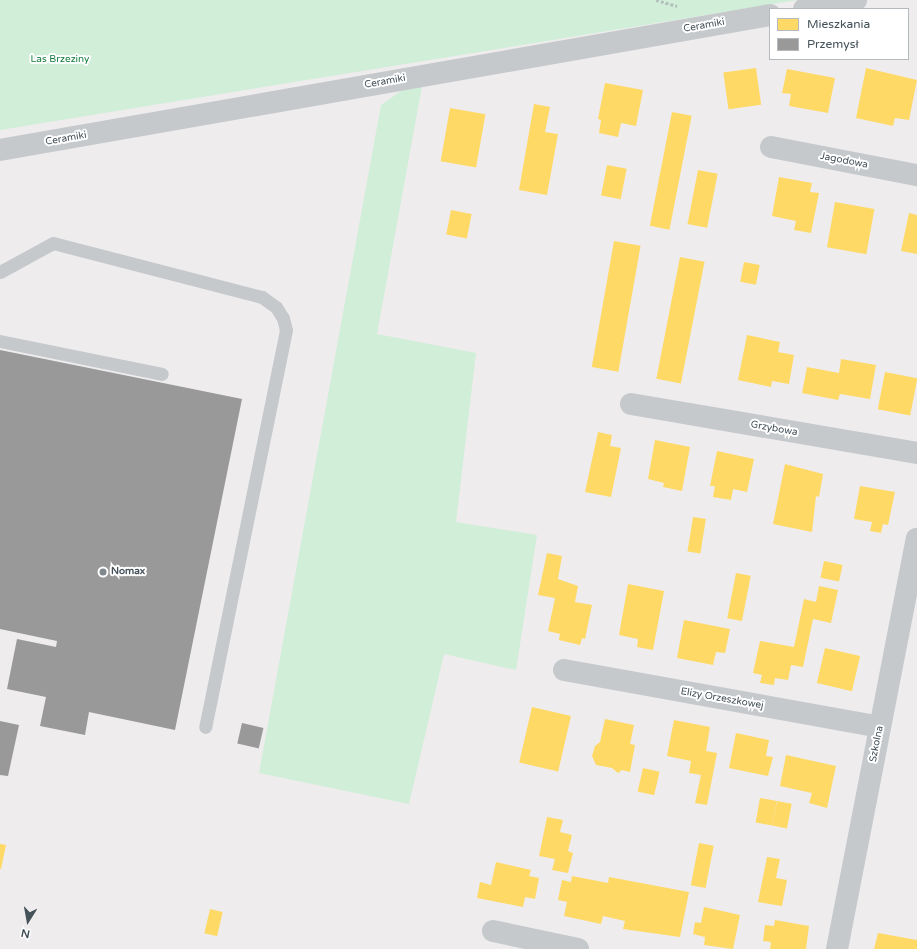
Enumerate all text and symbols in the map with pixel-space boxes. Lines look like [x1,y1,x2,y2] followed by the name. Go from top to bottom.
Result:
[769,8,909,60] legend
[683,16,725,36] street label: Ceramiki
[807,17,870,31] text: Mieszkania
[807,37,859,51] text: Przemysł
[31,54,89,66] park label: Las Brzeziny
[364,72,406,92] street label: Ceramiki
[45,129,87,149] street label: Ceramiki
[819,150,869,172] street label: Jagodowa
[750,419,798,439] street label: Grzybowa
[111,566,145,578] place label: Nomax
[98,567,108,577] marker: Nomax
[680,686,764,712] street label: Elizy Orzeszkowej
[868,725,886,763] street label: Szkolna
[8,901,48,941] north arrow
[20,926,31,940] text: N

